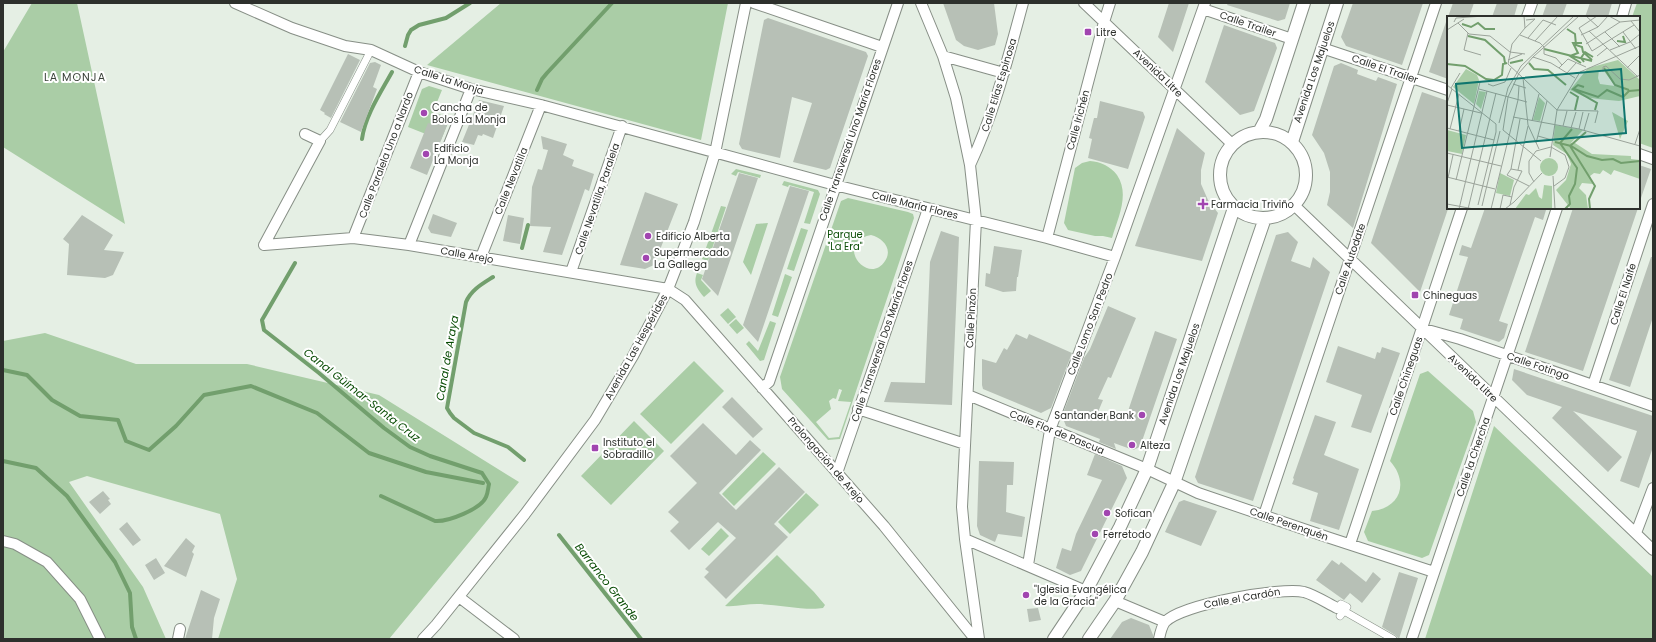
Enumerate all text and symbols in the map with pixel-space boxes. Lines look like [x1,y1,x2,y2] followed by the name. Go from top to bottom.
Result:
[1218,7,1279,41] street label: Calle Trailer
[1447,16,1640,209] inset map
[1290,19,1338,125] street label: Avenida Los Majuelos
[1096,25,1116,40] place label: Litre
[1083,27,1093,37] marker: Litre
[978,36,1020,134] street label: Calle Elías Espinosa
[1130,45,1186,101] street label: Avenida Litre
[1350,51,1420,87] street label: Calle El Trailer
[815,57,885,223] street label: Calle Transversal Uno María Flores
[412,62,486,98] street label: Calle La Monja
[44,69,106,85] district label: LA MONJA
[1063,88,1093,152] street label: Calle Irichén
[355,90,417,220] street label: Calle Paralela Uno a Nardo
[432,100,506,127] place label: Cancha de Bolos La Monja
[419,108,429,118] marker: Cancha de Bolos La Monja
[434,141,478,168] place label: Edificio La Monja
[571,141,623,257] street label: Calle Nevatilla, Paralela
[491,145,531,217] street label: Calle Nevatilla
[421,149,431,159] marker: Edificio La Monja
[870,187,960,223] street label: Calle María Flores
[1211,197,1294,212] place label: Farmacia Triviño
[1198,199,1208,209] marker: Farmacia Triviño
[1331,221,1369,297] street label: Calle Autodate
[827,227,863,254] park label: Parque "La Era"
[656,229,730,244] place label: Edificio Alberta
[643,231,653,241] marker: Edificio Alberta
[439,243,495,267] street label: Calle Arejo
[654,245,729,272] place label: Supermercado La Gallega
[641,253,651,263] marker: Supermercado La Gallega
[847,258,917,424] street label: Calle Transversal Dos María Flores
[1606,261,1640,327] street label: Calle El Naife
[1063,270,1117,378] street label: Calle Lomo San Pedro
[962,288,980,348] street label: Calle Pinzón
[1423,288,1477,303] place label: Chineguas
[1410,290,1420,300] marker: Chineguas
[601,292,671,402] street label: Avenida Las Hespérides
[432,313,462,402] water label: Canal de Araya
[1155,321,1203,427] street label: Avenida Los Majuelos
[1385,335,1427,417] street label: Calle Chineguas
[300,344,424,446] water label: Canal Güímar-Santa Cruz
[1505,348,1571,384] street label: Calle Fotingo
[1445,350,1501,406] street label: Avenida Litre
[1007,406,1107,458] street label: Calle Flor de Pascua
[1054,408,1135,423] place label: Santander Bank
[1137,410,1147,420] marker: Santander Bank
[784,414,868,506] street label: Prolongación de Arejo
[1452,415,1494,499] street label: Calle la Chercha
[603,435,655,462] place label: Instituto el Sobradillo
[1140,438,1170,453] place label: Alteza
[1127,440,1137,450] marker: Alteza
[590,443,600,453] marker: Instituto el Sobradillo
[1248,504,1330,544] street label: Calle Perenquén
[1115,506,1152,521] place label: Sofican
[1102,508,1112,518] marker: Sofican
[1103,527,1151,542] place label: Ferretodo
[1090,529,1100,539] marker: Ferretodo
[571,540,643,625] water label: Barranco Grande
[1034,582,1127,609] place label: "Iglesia Evangélica de la Gracia"
[1203,584,1281,612] street label: Calle el Cardón
[1021,590,1031,600] marker: "Iglesia Evangélica de la Gracia"

